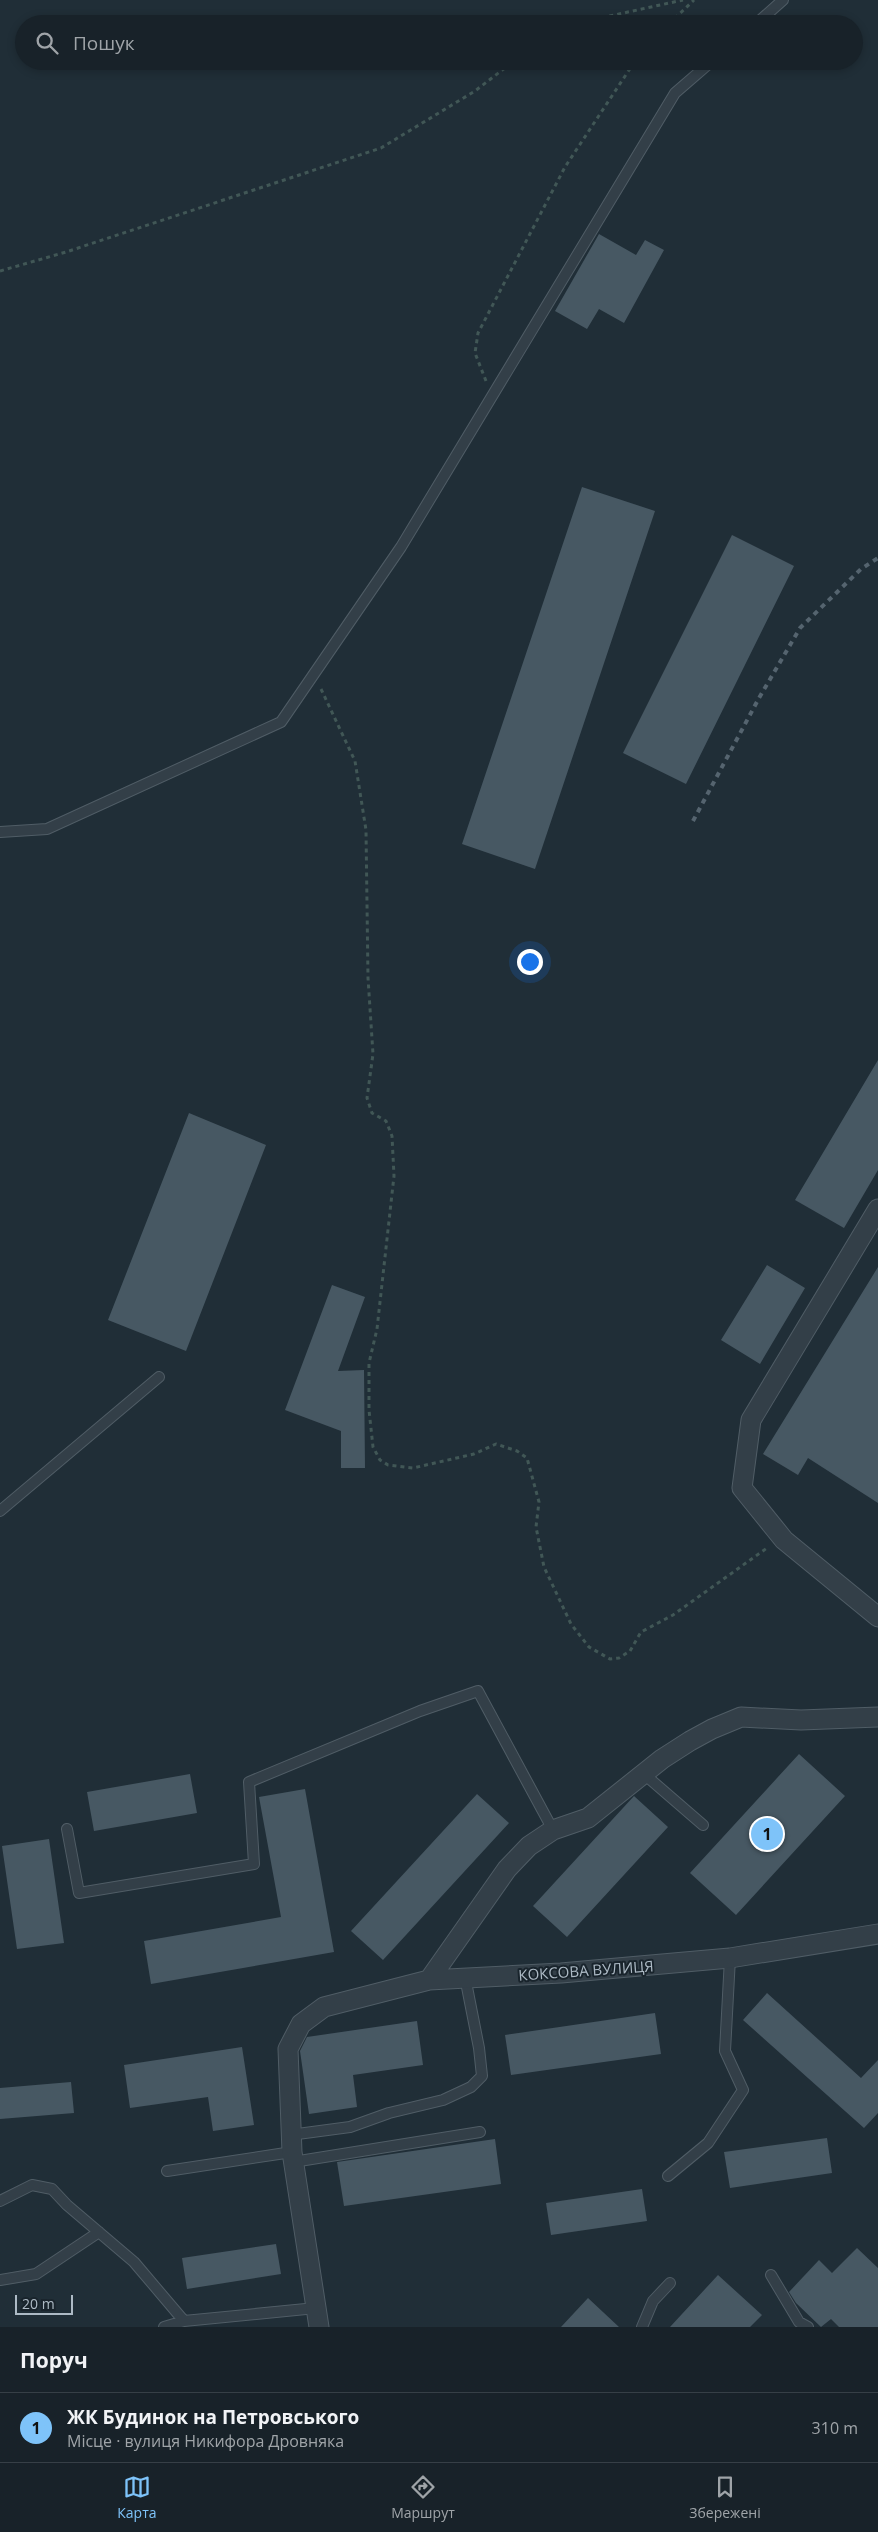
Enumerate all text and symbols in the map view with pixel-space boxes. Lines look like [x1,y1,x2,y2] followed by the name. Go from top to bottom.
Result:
[15,15,863,70] search box
[33,29,61,57] icon: search
[73,30,135,56] text: Пошук
[517,949,543,975] your location
[751,1815,783,1853] pin: 1
[518,1955,654,1985] street label: КОКСОВА ВУЛИЦЯ
[15,2292,72,2315] scale bar
[22,2294,55,2313] text: 20 m
[20,2346,88,2374] text: Поруч
[67,2404,359,2430] text: ЖК Будинок на Петровського
[31,2417,41,2439] text: 1
[812,2417,858,2439] text: 310 m
[67,2430,344,2452] text: Місце · вулиця Никифора Дровняка
[117,2473,157,2522] tab: Карта
[391,2473,455,2522] tab: Маршрут
[689,2473,761,2522] tab: Збережені

